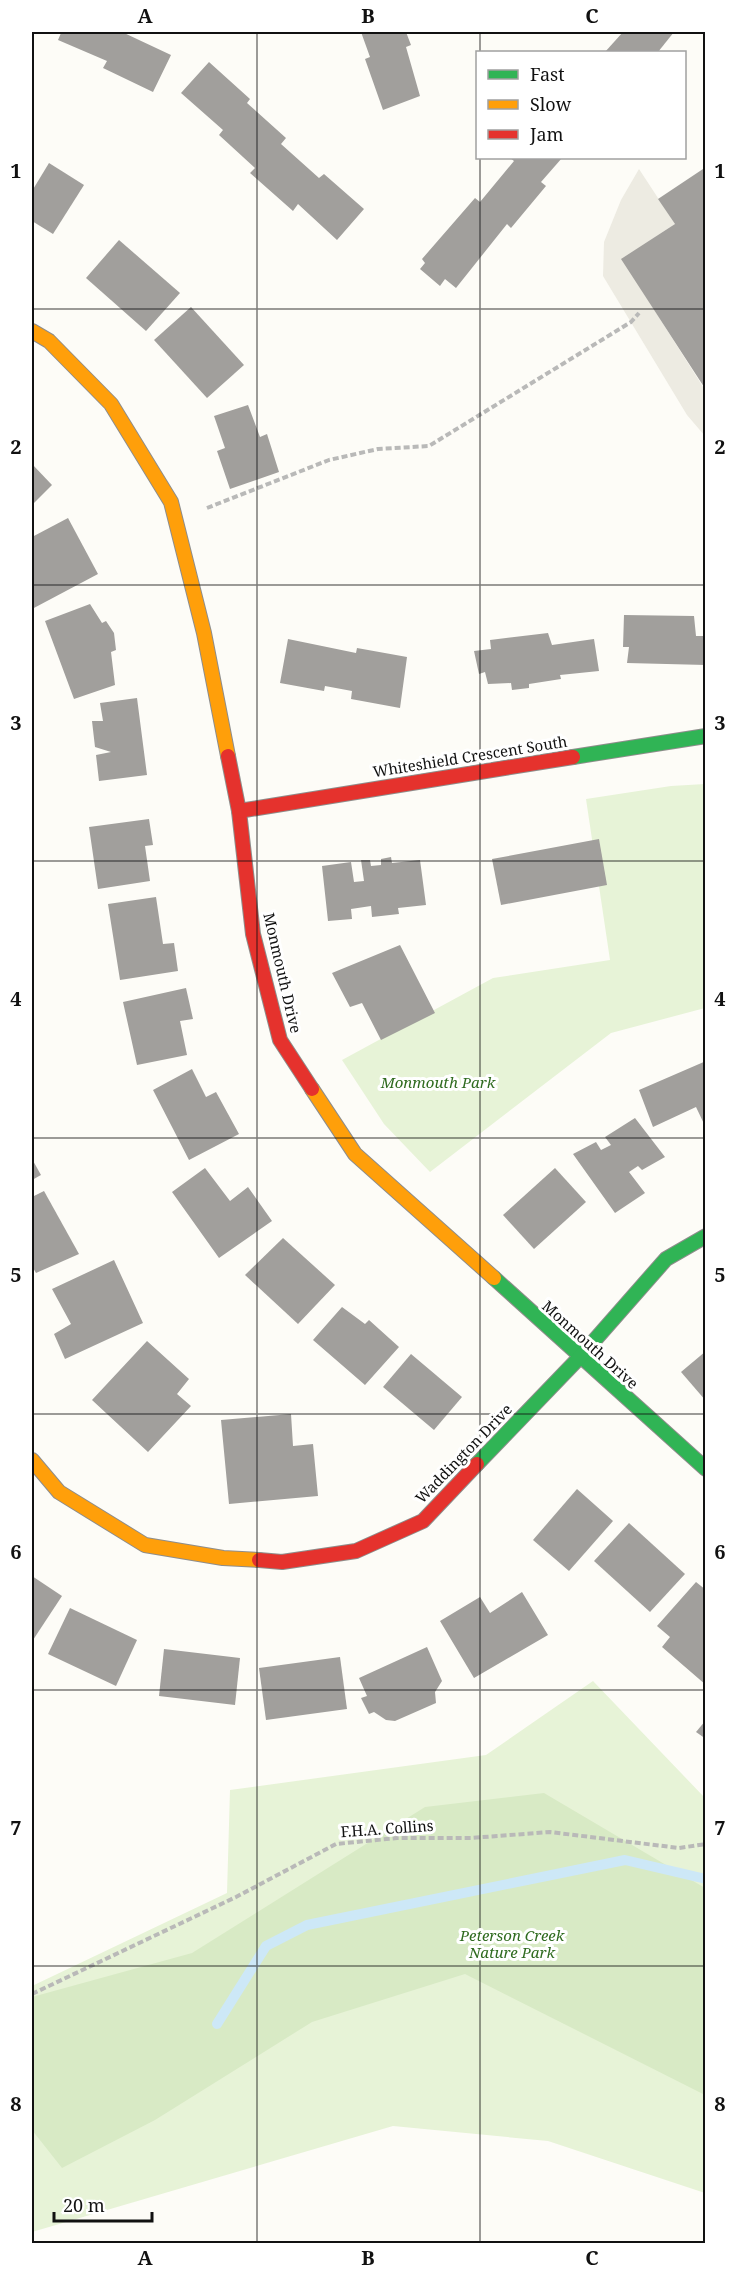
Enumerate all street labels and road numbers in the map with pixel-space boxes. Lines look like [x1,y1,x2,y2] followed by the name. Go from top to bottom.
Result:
[371,731,569,781] street label: Whiteshield Crescent South
[259,911,307,1035] street label: Monmouth Drive
[538,1296,643,1393] street label: Monmouth Drive
[411,1399,516,1507] street label: Waddington Drive
[340,1815,434,1841] street label: F.H.A. Collins

